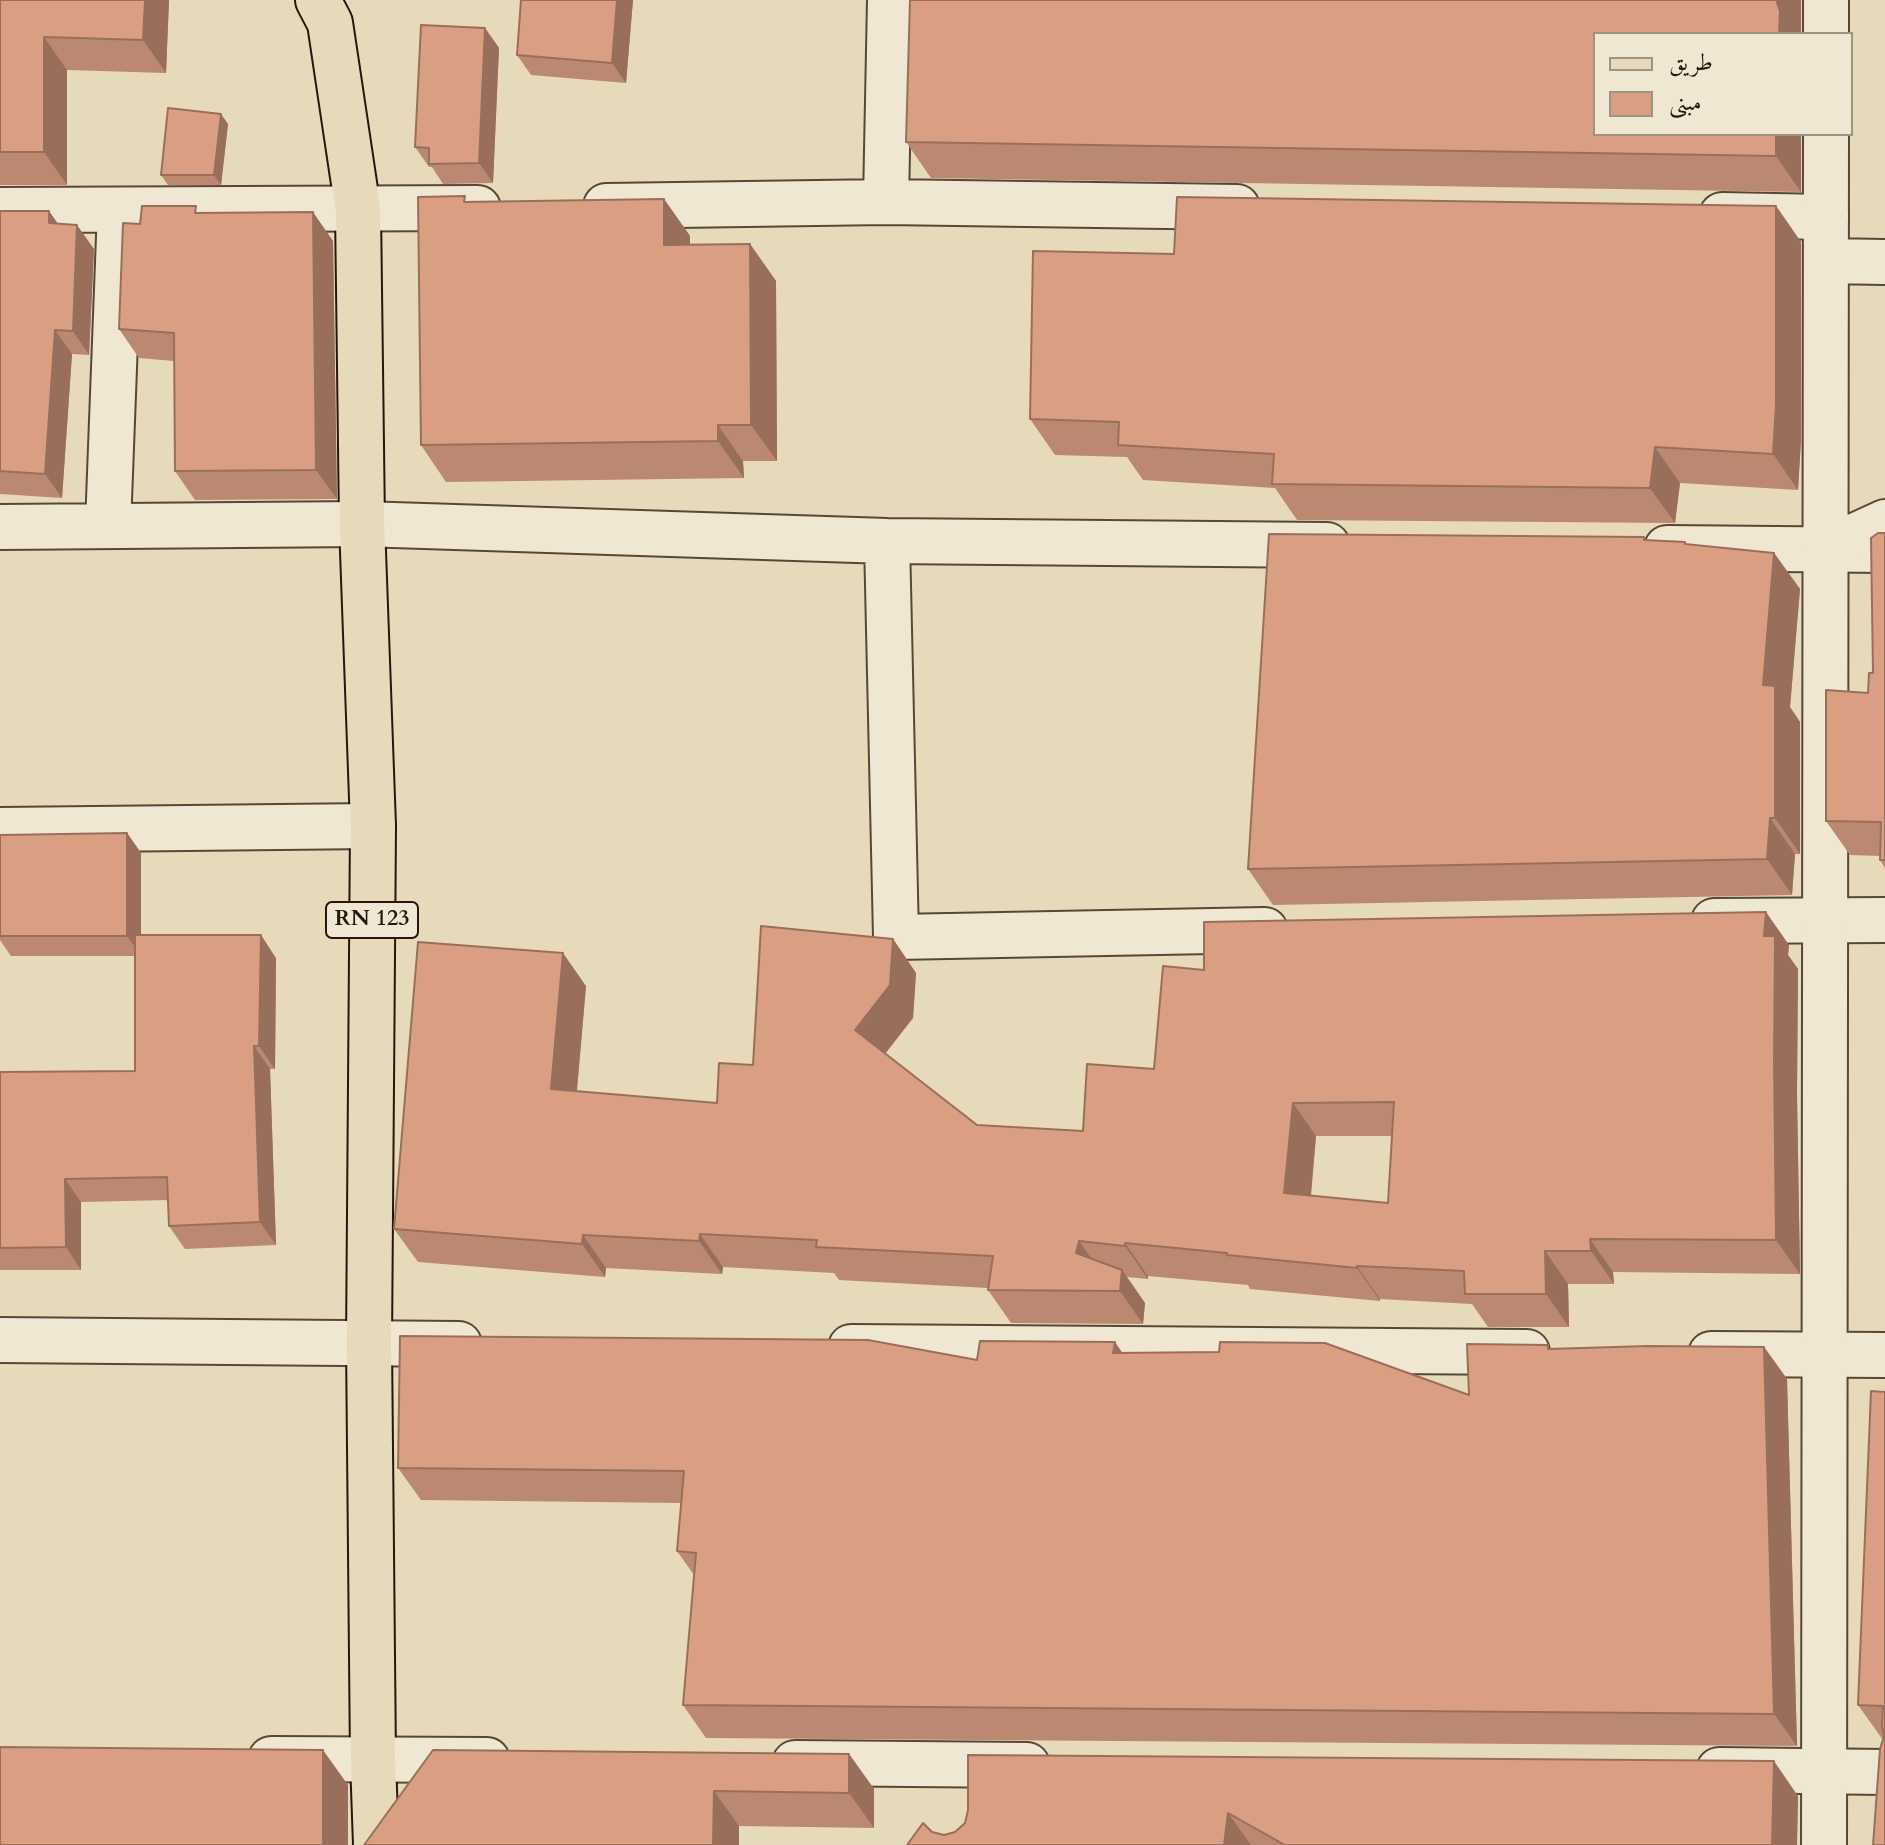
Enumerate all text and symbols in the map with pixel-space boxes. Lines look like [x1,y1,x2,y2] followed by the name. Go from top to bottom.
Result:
[1593,32,1853,136] legend
[1669,46,1713,79] text: طريق
[1669,86,1702,119] text: مبنى
[326,902,418,938] road number: RN 123

